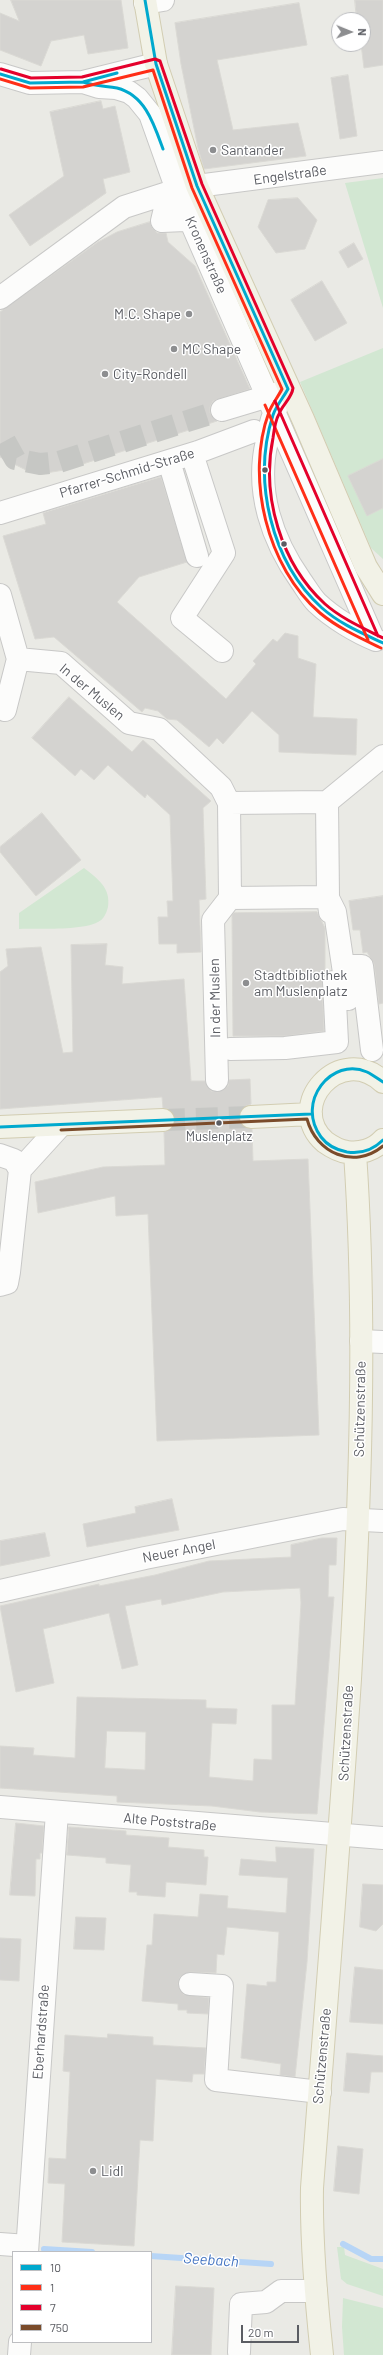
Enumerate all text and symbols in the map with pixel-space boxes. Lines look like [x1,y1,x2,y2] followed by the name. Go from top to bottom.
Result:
[331,12,371,52] north arrow
[356,28,369,36] text: N
[221,142,284,158] place label: Santander
[208,145,218,155] marker: Santander
[252,162,328,188] street label: Engelstraße
[181,214,231,296] street label: Kronenstraße
[114,306,181,322] place label: M.C. Shape
[184,309,194,319] marker: M.C. Shape
[182,341,241,357] place label: MC Shape
[169,344,179,354] marker: MC Shape
[113,366,187,382] place label: City-Rondell
[100,369,110,379] marker: City-Rondell
[57,444,197,502] street label: Pfarrer-Schmid-Straße
[260,465,270,475] unlabelled marker
[279,539,289,549] unlabelled marker
[56,660,128,724] street label: In der Muslen
[206,958,224,1038] street label: In der Muslen
[254,967,347,1000] place label: Stadtbibliothek am Muslenplatz
[241,978,251,988] marker: Stadtbibliothek am Muslenplatz
[214,1118,224,1128] marker: Muslenplatz
[186,1129,252,1145] place label: Muslenplatz
[351,1361,369,1457] street label: Schützenstraße
[141,1536,217,1566] street label: Neuer Angel
[335,1685,357,1781] street label: Schützenstraße
[123,1810,217,1834] street label: Alte Poststraße
[29,1984,53,2080] street label: Eberhardstraße
[309,2007,335,2105] street label: Schützenstraße
[101,2163,123,2179] place label: Lidl
[88,2166,98,2176] marker: Lidl
[183,2249,239,2271] water label: Seebach
[12,2251,152,2343] legend
[50,2260,61,2274] text: 10
[50,2280,54,2294] text: 1
[50,2300,56,2314] text: 7
[243,2317,301,2343] scale bar
[50,2320,69,2334] text: 750
[248,2325,274,2339] text: 20 m

